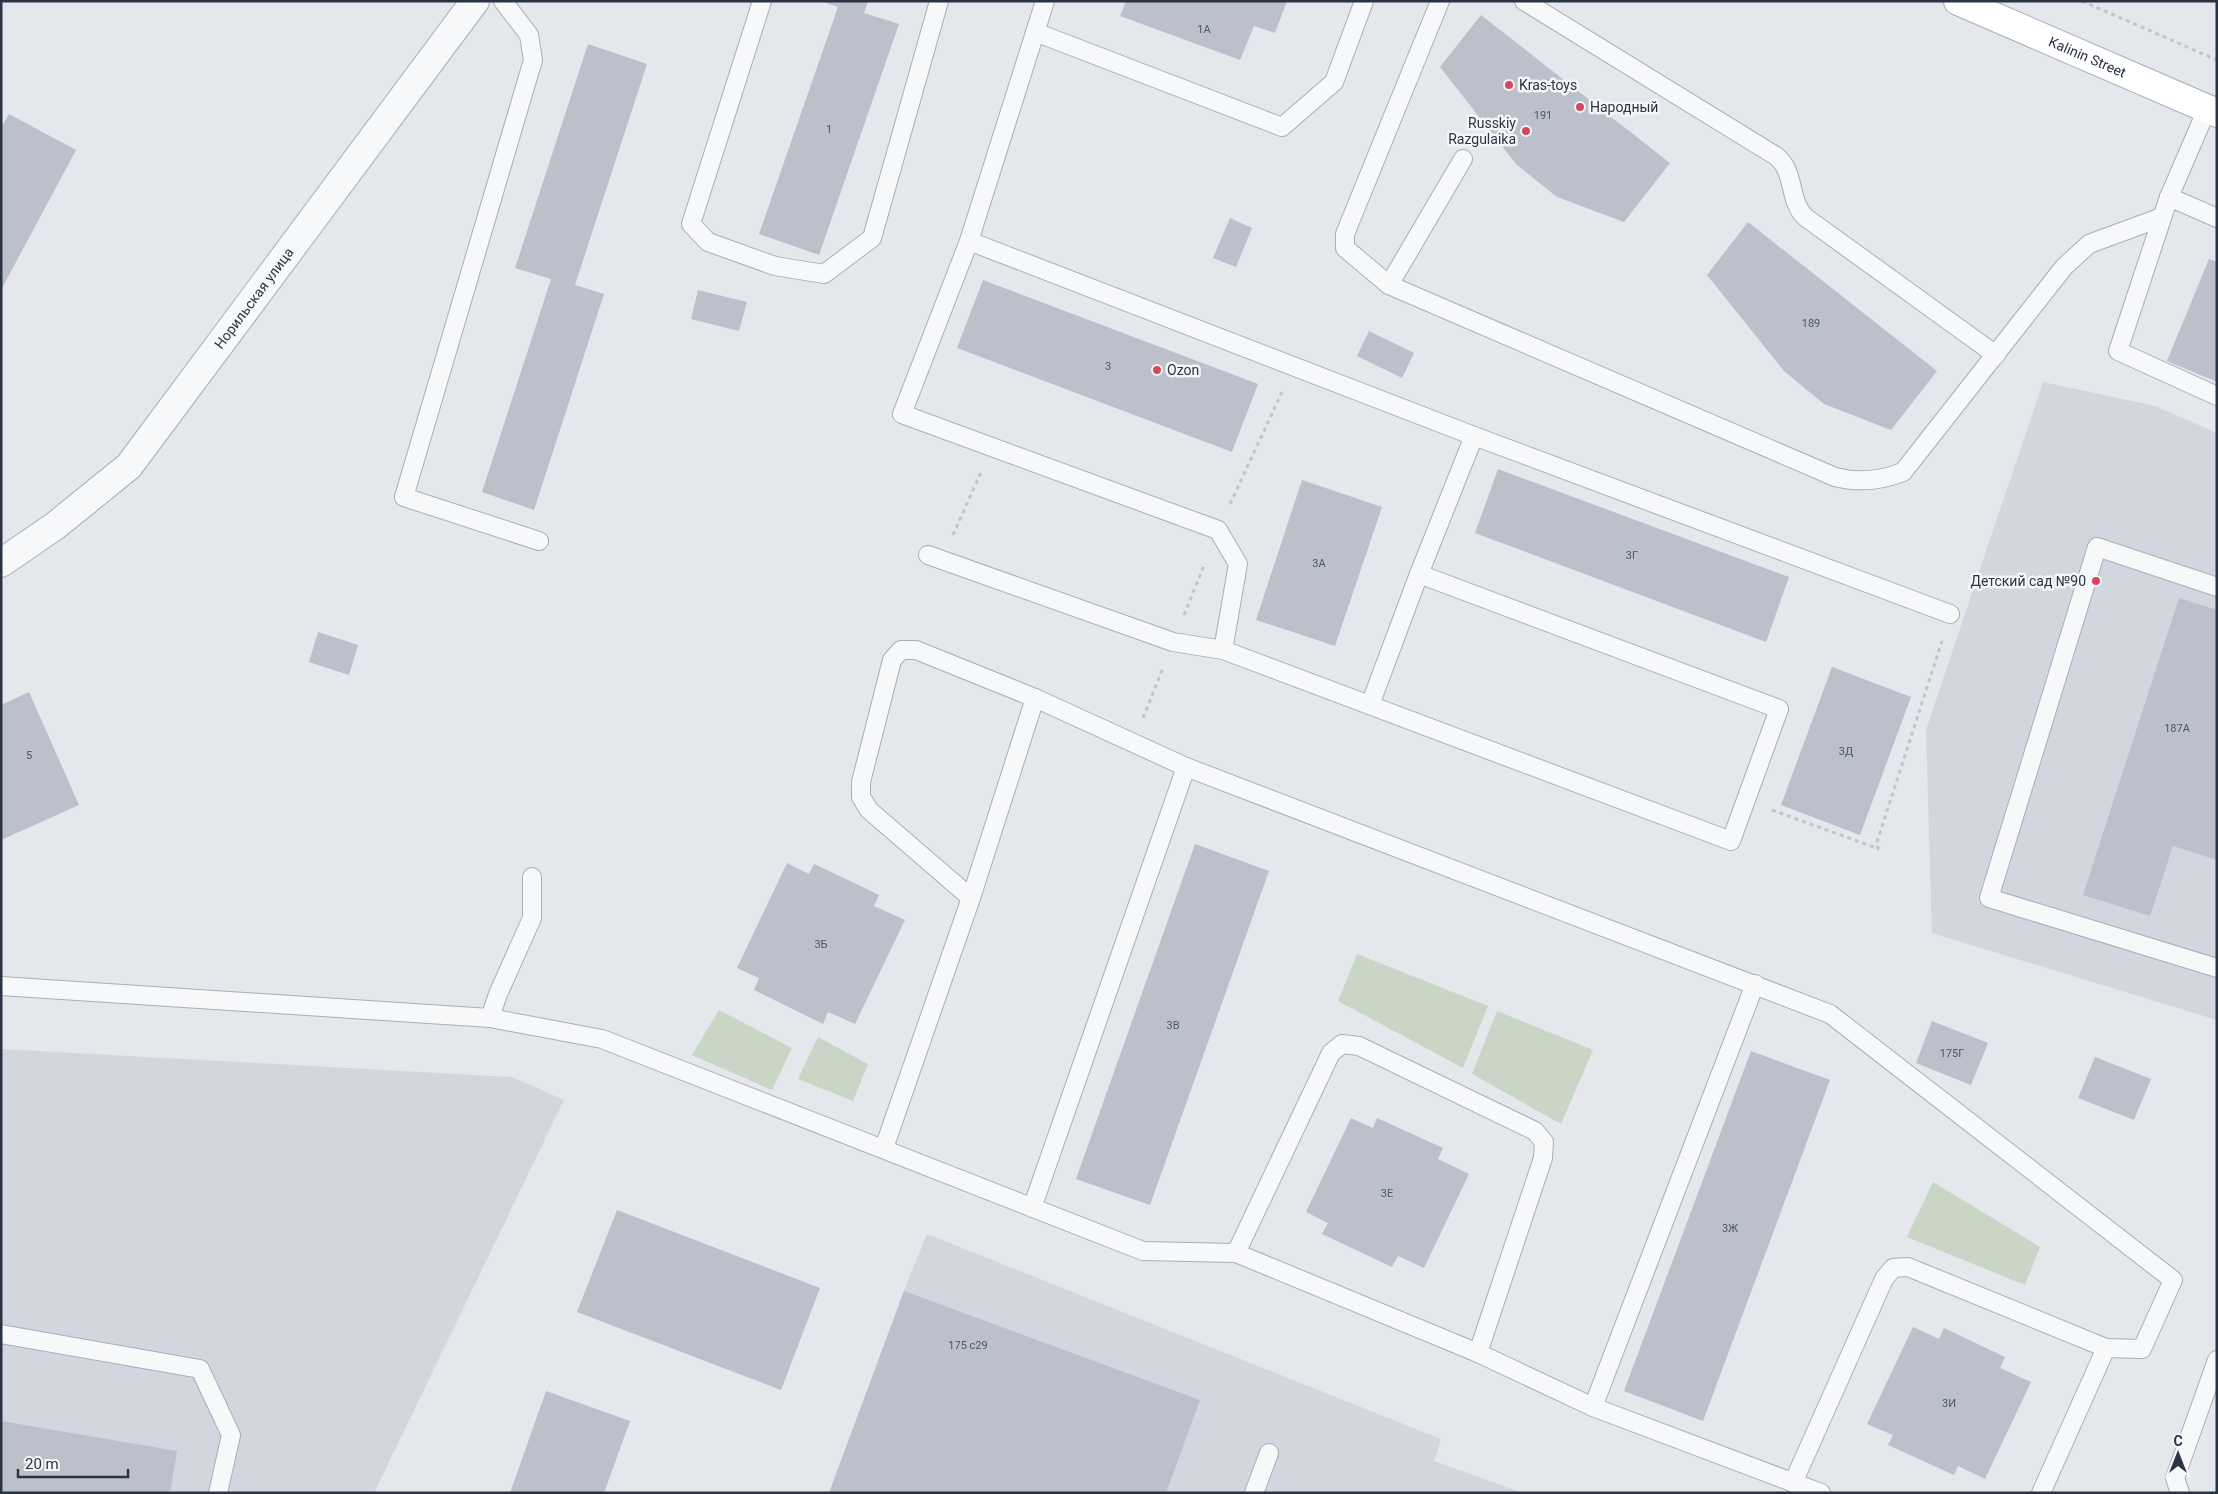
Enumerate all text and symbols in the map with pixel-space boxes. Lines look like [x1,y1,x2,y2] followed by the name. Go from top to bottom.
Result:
[1197,23,1212,36] house number: 1А
[2046,33,2129,81] street label: Kalinin Street
[1519,77,1577,93] place label: Kras-toys
[1503,79,1515,91] marker: Kras-toys
[1590,99,1658,115] place label: Народный
[1574,101,1586,113] marker: Народный
[1534,109,1552,122] house number: 191
[1448,115,1516,147] place label: Russkiy Razgulaika
[826,123,832,136] house number: 1
[1520,125,1532,137] marker: Russkiy Razgulaika
[211,244,297,352] street label: Норильская улица
[1802,317,1820,330] house number: 189
[1105,360,1111,373] house number: 3
[1167,362,1199,378] place label: Ozon
[1151,364,1163,376] marker: Ozon
[1626,549,1638,562] house number: 3Г
[1312,557,1327,570] house number: 3А
[1970,573,2086,589] place label: Детский сад №90
[2090,575,2102,587] marker: Детский сад №90
[2164,722,2191,735] house number: 187А
[1839,745,1853,758] house number: 3Д
[26,749,32,762] house number: 5
[814,938,828,951] house number: 3Б
[1166,1019,1180,1032] house number: 3В
[1940,1047,1964,1060] house number: 175Г
[1381,1187,1393,1200] house number: 3Е
[1722,1222,1738,1235] house number: 3Ж
[948,1339,988,1352] house number: 175 с29
[1942,1397,1956,1410] house number: 3И
[2153,1429,2203,1479] north arrow
[2173,1433,2183,1449] text: С
[18,1446,128,1478] scale bar
[25,1455,59,1473] text: 20 m

